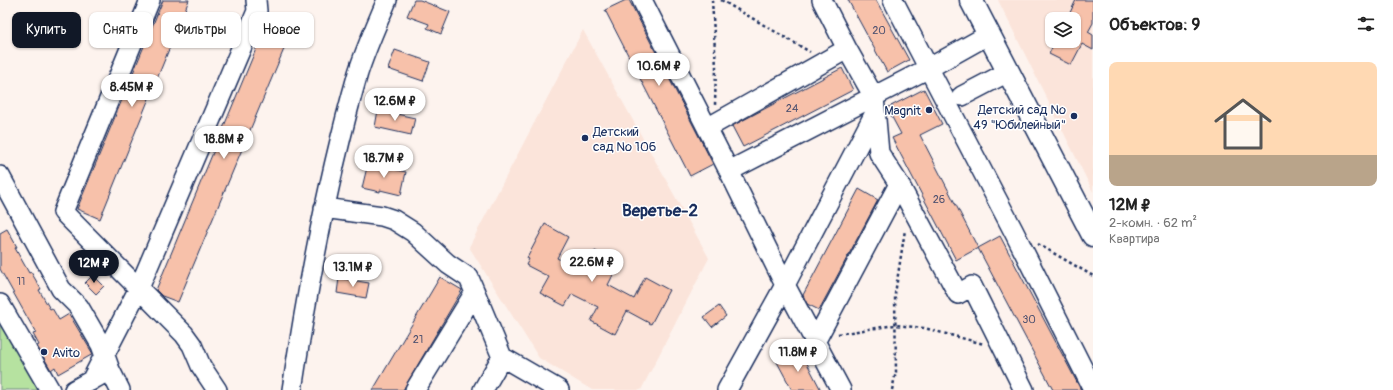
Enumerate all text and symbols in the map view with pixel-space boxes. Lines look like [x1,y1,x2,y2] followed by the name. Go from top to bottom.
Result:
[12,12,81,48] chip: Купить
[89,12,153,48] chip: Снять
[161,12,241,48] chip: Фильтры
[249,12,314,48] chip: Новое
[1045,12,1081,48] map controls
[1045,12,1081,48] button: layers
[1355,13,1377,35] icon: filters
[1109,14,1200,35] text: Объектов: 9
[872,24,886,37] house number: 20
[622,53,696,87] pin: 10.6M ₽
[637,58,681,74] text: 10.6M ₽
[95,74,169,108] pin: 8.45M ₽
[110,79,154,95] text: 8.45M ₽
[358,88,432,122] pin: 12.6M ₽
[1207,88,1279,160] icon: home
[374,93,416,109] text: 12.6M ₽
[786,102,799,115] house number: 24
[973,102,1066,133] place label: Детский сад № 49 "Юбилейный"
[884,103,922,119] place label: Magnit
[924,105,934,115] marker: Magnit
[1069,111,1079,121] marker: Детский сад № 49 "Юбилейный"
[592,124,656,155] place label: Детский сад № 106
[187,126,261,160] pin: 18.8M ₽
[203,131,245,147] text: 18.8M ₽
[580,133,590,143] marker: Детский сад № 106
[347,145,421,179] pin: 18.7M ₽
[363,150,405,166] text: 18.7M ₽
[933,193,945,206] house number: 26
[1109,194,1151,215] text: 12M ₽
[622,200,698,221] district label: Веретье-2
[1109,215,1197,231] text: 2-комн. · 62 m²
[1109,231,1160,247] text: Квартира
[555,249,629,283] pin: 22.6M ₽
[66,250,122,284] pin: 12M ₽
[316,254,390,288] pin: 13.1M ₽
[570,254,614,270] text: 22.6M ₽
[78,255,110,271] text: 12M ₽
[333,259,373,275] text: 13.1M ₽
[17,275,25,288] house number: 11
[1022,313,1036,326] house number: 30
[413,333,423,346] house number: 21
[761,339,835,373] pin: 11.8M ₽
[778,344,818,360] text: 11.8M ₽
[52,345,80,361] place label: Avito
[39,347,49,357] marker: Avito

